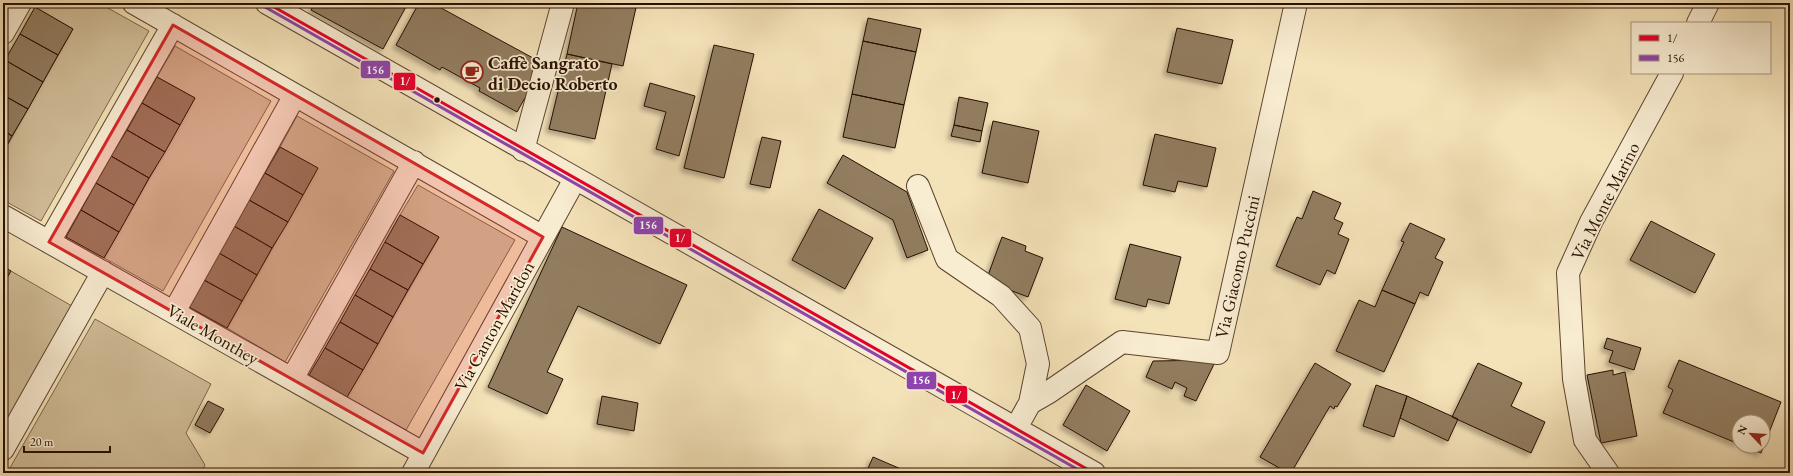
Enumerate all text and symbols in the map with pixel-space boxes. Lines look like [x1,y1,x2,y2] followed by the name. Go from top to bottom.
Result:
[1631,22,1771,74] legend
[1667,30,1678,46] text: 1/
[1667,50,1685,66] text: 156
[488,51,618,95] place label: Caffè Sangrato di Decio Roberto
[459,59,485,85] cafe icon: Caffè Sangrato di Decio Roberto
[360,60,391,79] line badge: 156
[366,63,384,77] text: 156
[393,72,416,91] line badge: 1/
[400,74,411,88] text: 1/
[432,95,442,105] unlabelled marker
[1565,138,1645,264] street label: Via Monte Marino
[1209,193,1265,341] street label: Via Giacomo Puccini
[633,216,664,235] line badge: 156
[639,218,657,232] text: 156
[669,228,692,248] line badge: 1/
[675,231,686,245] text: 1/
[449,257,539,395] street label: Via Canton Maridon
[163,298,263,370] street label: Viale Monthey
[906,371,937,390] line badge: 156
[912,373,930,387] text: 156
[945,385,968,404] line badge: 1/
[951,388,962,402] text: 1/
[1731,414,1771,454] north arrow
[1734,423,1750,437] text: N
[24,428,110,454] scale bar
[30,434,54,450] text: 20 m

